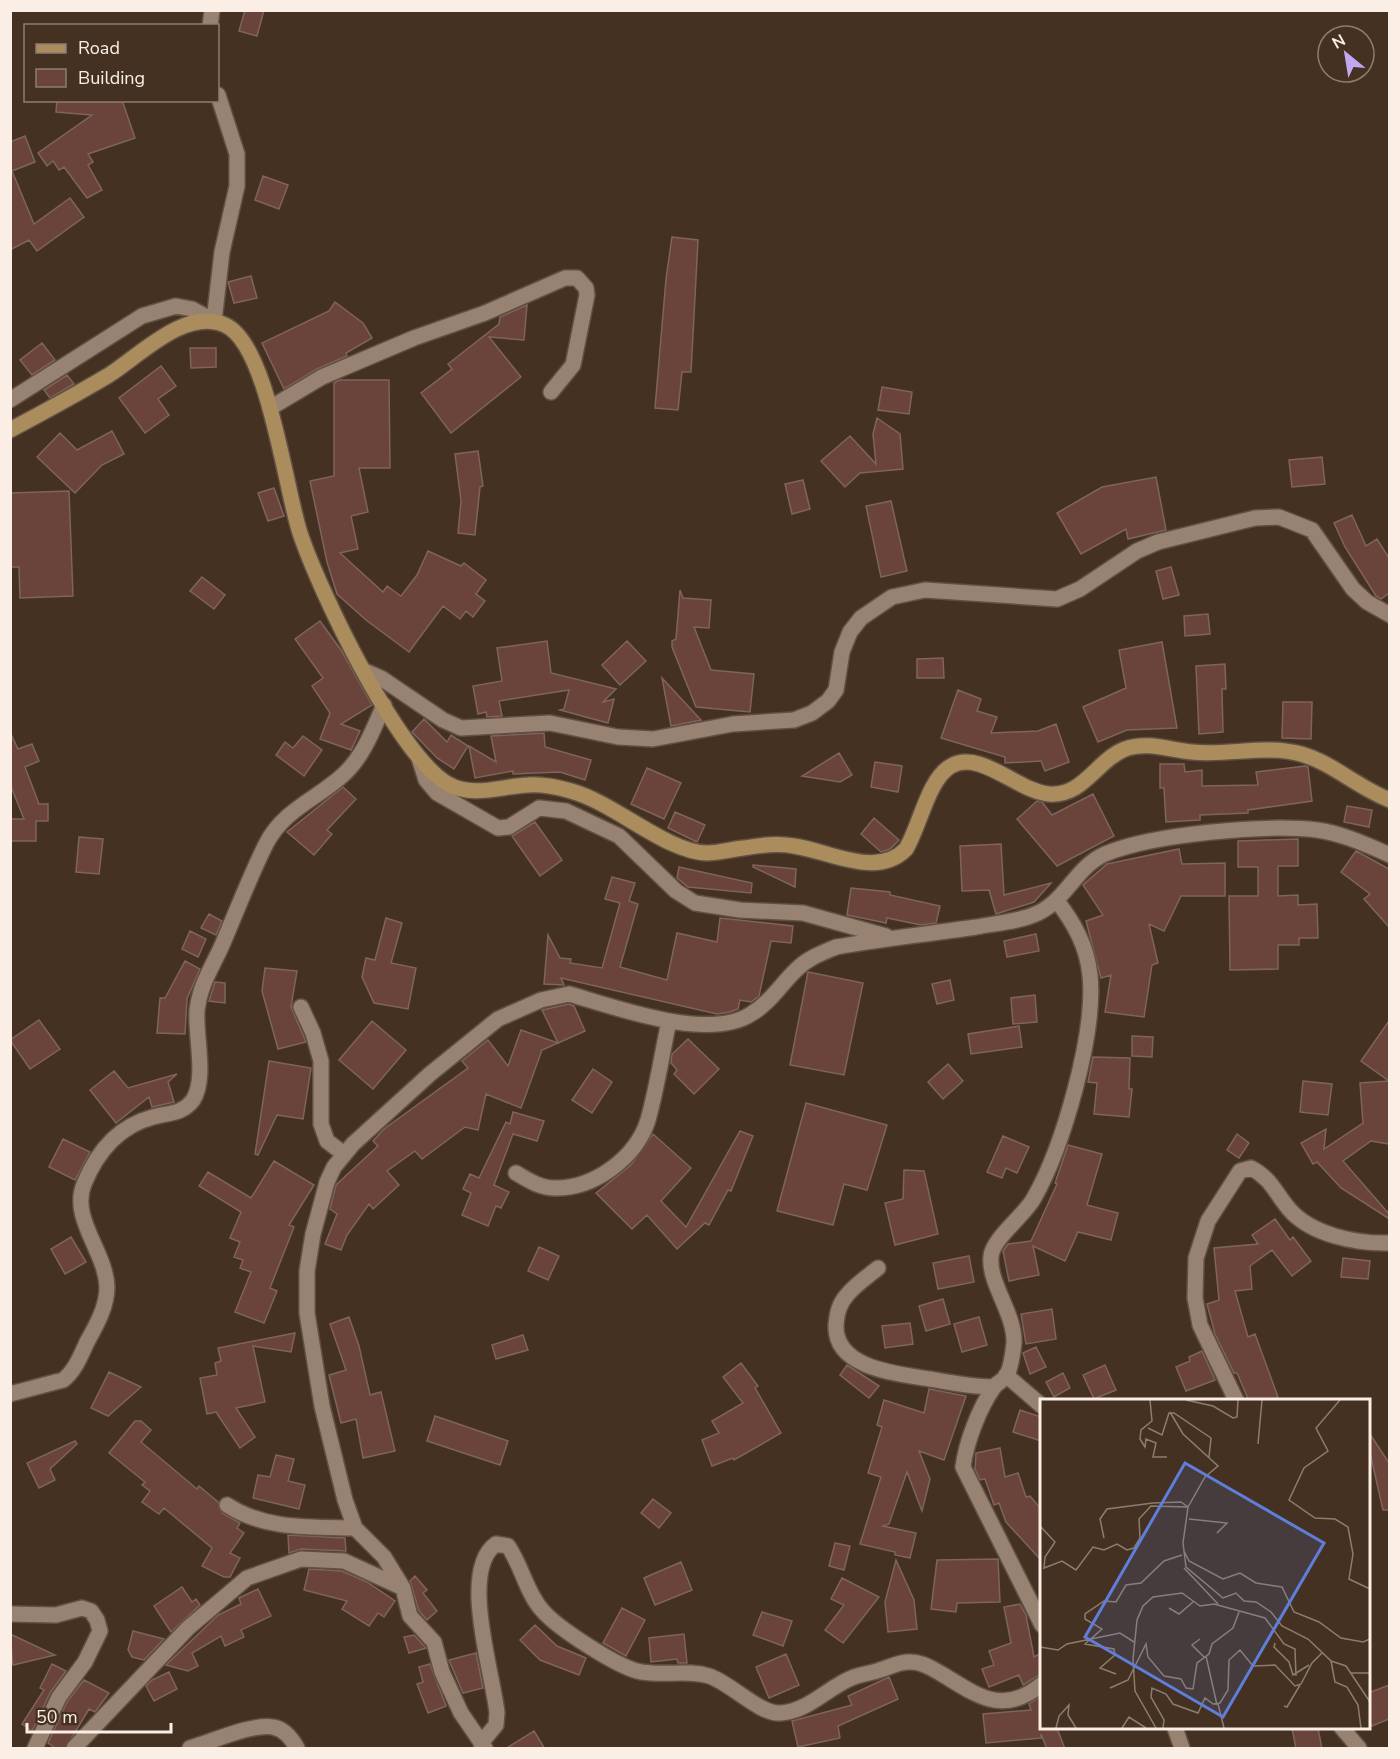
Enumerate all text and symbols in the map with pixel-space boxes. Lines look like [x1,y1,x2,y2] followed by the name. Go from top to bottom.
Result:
[24,24,219,102] legend
[1316,24,1376,84] north arrow
[1328,29,1350,54] text: N
[78,36,120,60] text: Road
[78,66,145,90] text: Building
[1040,1399,1370,1729] inset map
[27,1696,171,1734] scale bar
[36,1705,78,1729] text: 50 m

